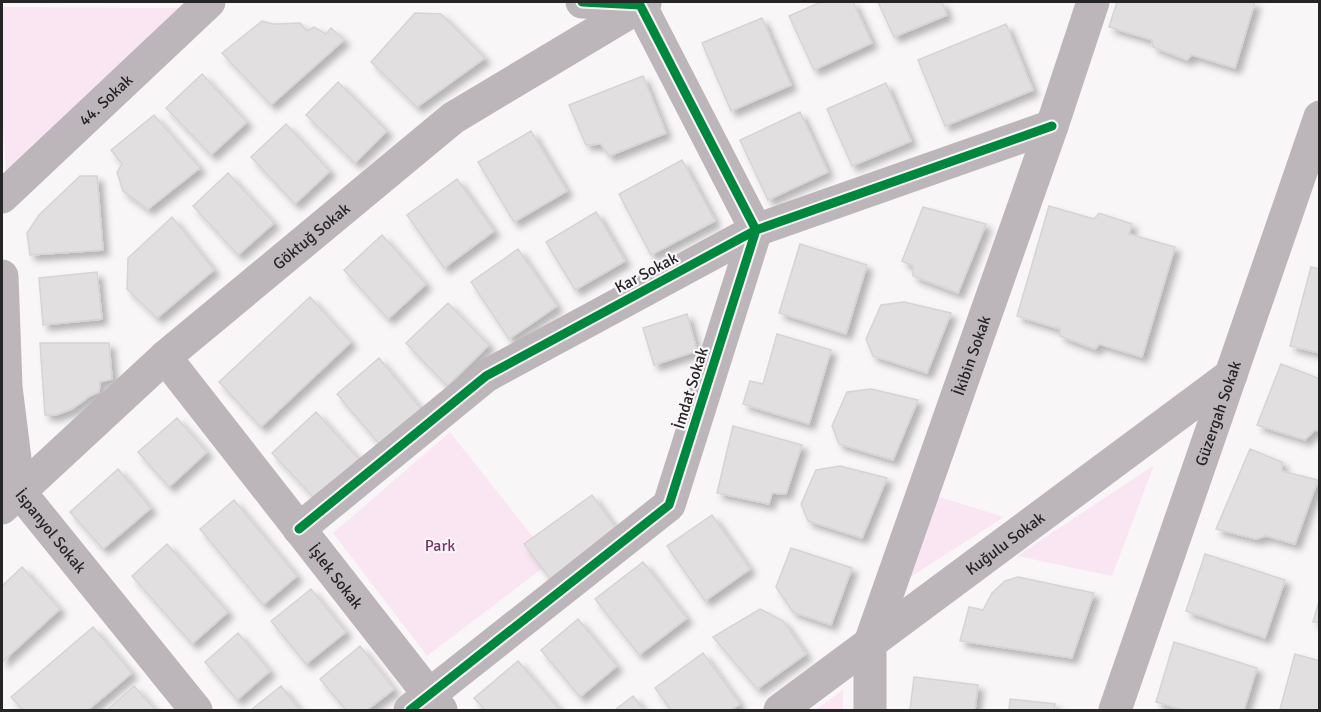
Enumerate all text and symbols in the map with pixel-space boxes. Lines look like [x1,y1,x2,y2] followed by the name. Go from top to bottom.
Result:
[75,70,137,130] street label: 44. Sokak
[269,199,354,274] street label: Göktuğ Sokak
[612,248,681,298] street label: Kar Sokak
[949,313,996,398] street label: İkibin Sokak
[669,345,713,432] street label: İmdat Sokak
[1191,358,1246,469] street label: Güzergah Sokak
[11,485,90,577] street label: İspanyol Sokak
[962,508,1049,580] street label: Kuğulu Sokak
[425,536,455,556] park label: Park
[304,540,367,613] street label: İşlek Sokak

